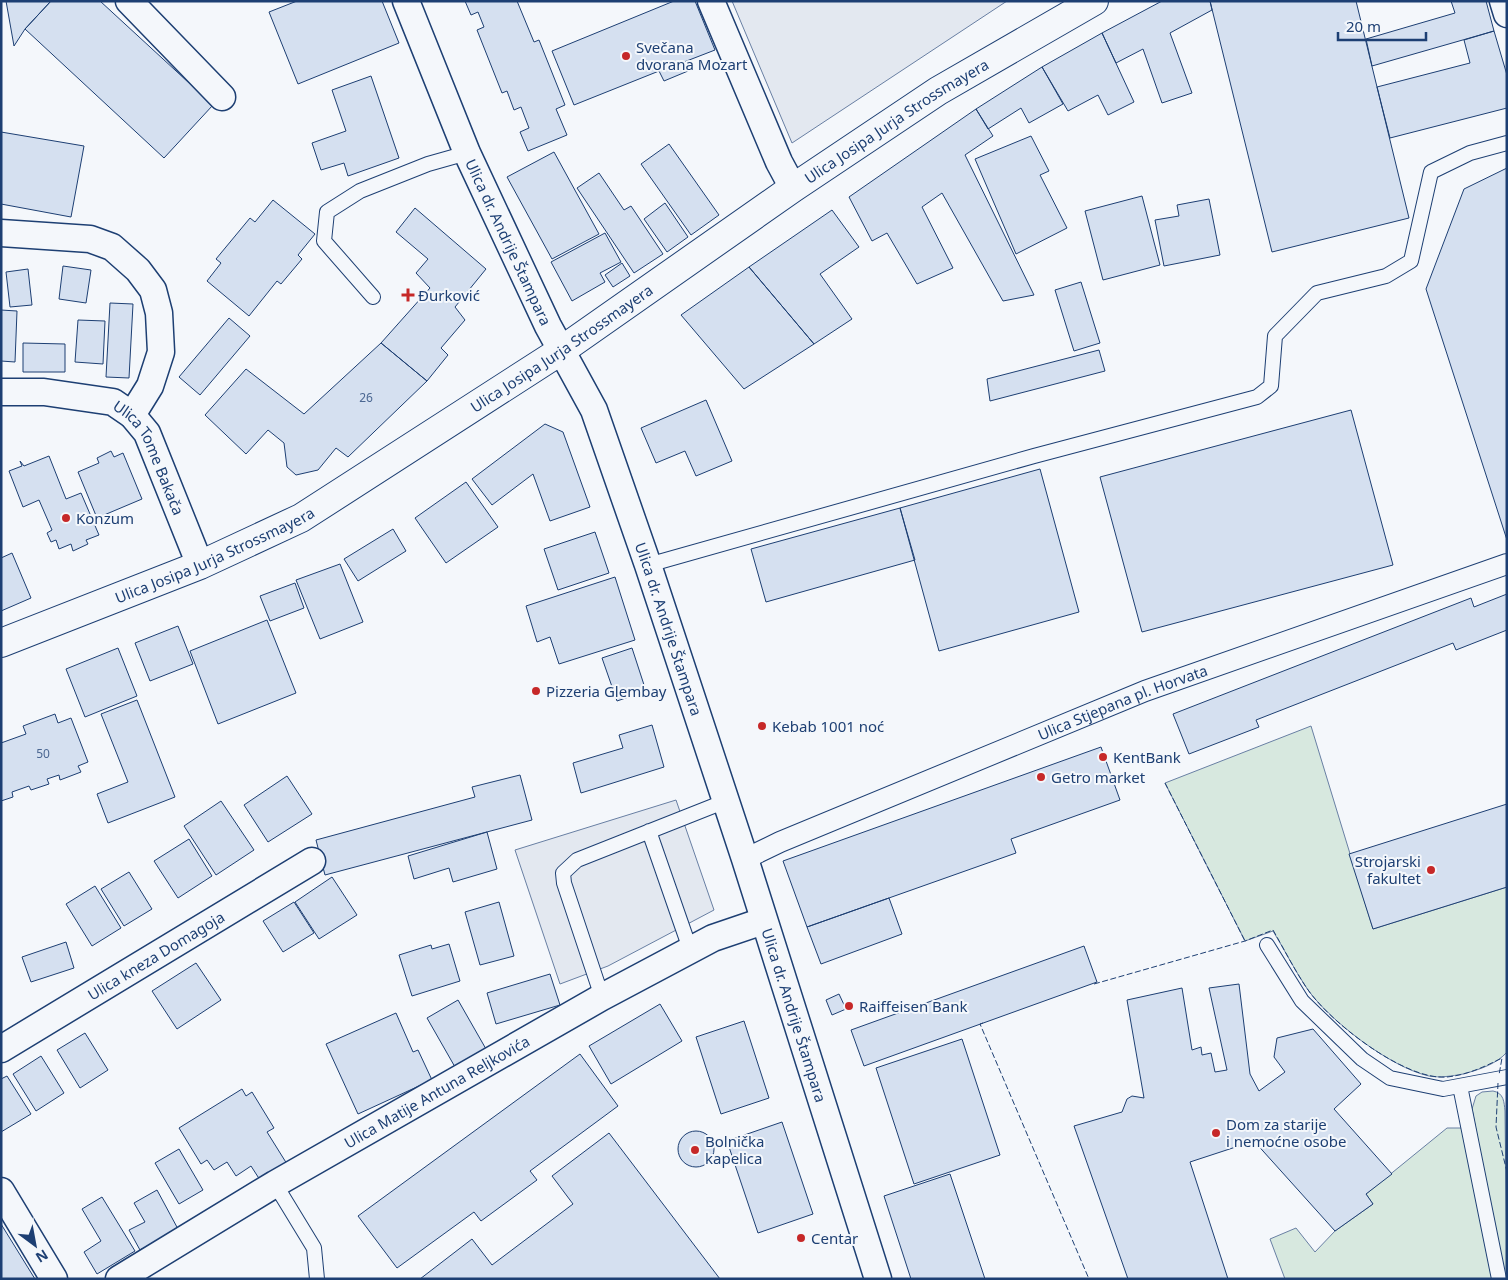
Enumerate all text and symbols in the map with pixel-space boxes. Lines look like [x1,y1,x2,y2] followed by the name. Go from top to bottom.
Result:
[1338,10,1426,42] scale bar
[1346,16,1381,36] text: 20 m
[636,37,748,74] place label: Svečana dvorana Mozart
[620,50,632,62] marker: Svečana dvorana Mozart
[800,54,992,188] street label: Ulica Josipa Jurja Strossmayera
[461,155,556,328] street label: Ulica dr. Andrije Štampara
[466,280,656,417] street label: Ulica Josipa Jurja Strossmayera
[418,285,480,305] place label: Đurković
[402,289,414,301] marker: Đurković
[359,389,373,406] house number: 26
[110,395,189,518] street label: Ulica Tome Bakača
[112,502,318,607] street label: Ulica Josipa Jurja Strossmayera
[76,508,134,528] place label: Konzum
[60,512,72,524] marker: Konzum
[631,539,707,718] street label: Ulica dr. Andrije Štampara
[1035,660,1210,744] street label: Ulica Stjepana pl. Horvata
[546,681,667,701] place label: Pizzeria Glembay
[530,685,542,697] marker: Pizzeria Glembay
[772,716,884,736] place label: Kebab 1001 noć
[756,720,768,732] marker: Kebab 1001 noć
[36,745,50,762] house number: 50
[1113,747,1181,767] place label: KentBank
[1097,751,1109,763] marker: KentBank
[1051,767,1146,787] place label: Getro market
[1035,771,1047,783] marker: Getro market
[1355,851,1422,888] place label: Strojarski fakultet
[1425,864,1437,876] marker: Strojarski fakultet
[84,906,228,1004] street label: Ulica kneza Domagoja
[757,925,831,1105] street label: Ulica dr. Andrije Štampara
[859,996,968,1016] place label: Raiffeisen Bank
[843,1000,855,1012] marker: Raiffeisen Bank
[340,1031,533,1152] street label: Ulica Matije Antuna Reljkovića
[1226,1114,1346,1151] place label: Dom za starije i nemoćne osobe
[1210,1127,1222,1139] marker: Dom za starije i nemoćne osobe
[705,1131,764,1168] place label: Bolnička kapelica
[689,1144,701,1156] marker: Bolnička kapelica
[10,1220,60,1270] north arrow
[811,1228,858,1248] place label: Centar
[795,1232,807,1244] marker: Centar
[32,1245,52,1268] text: N

